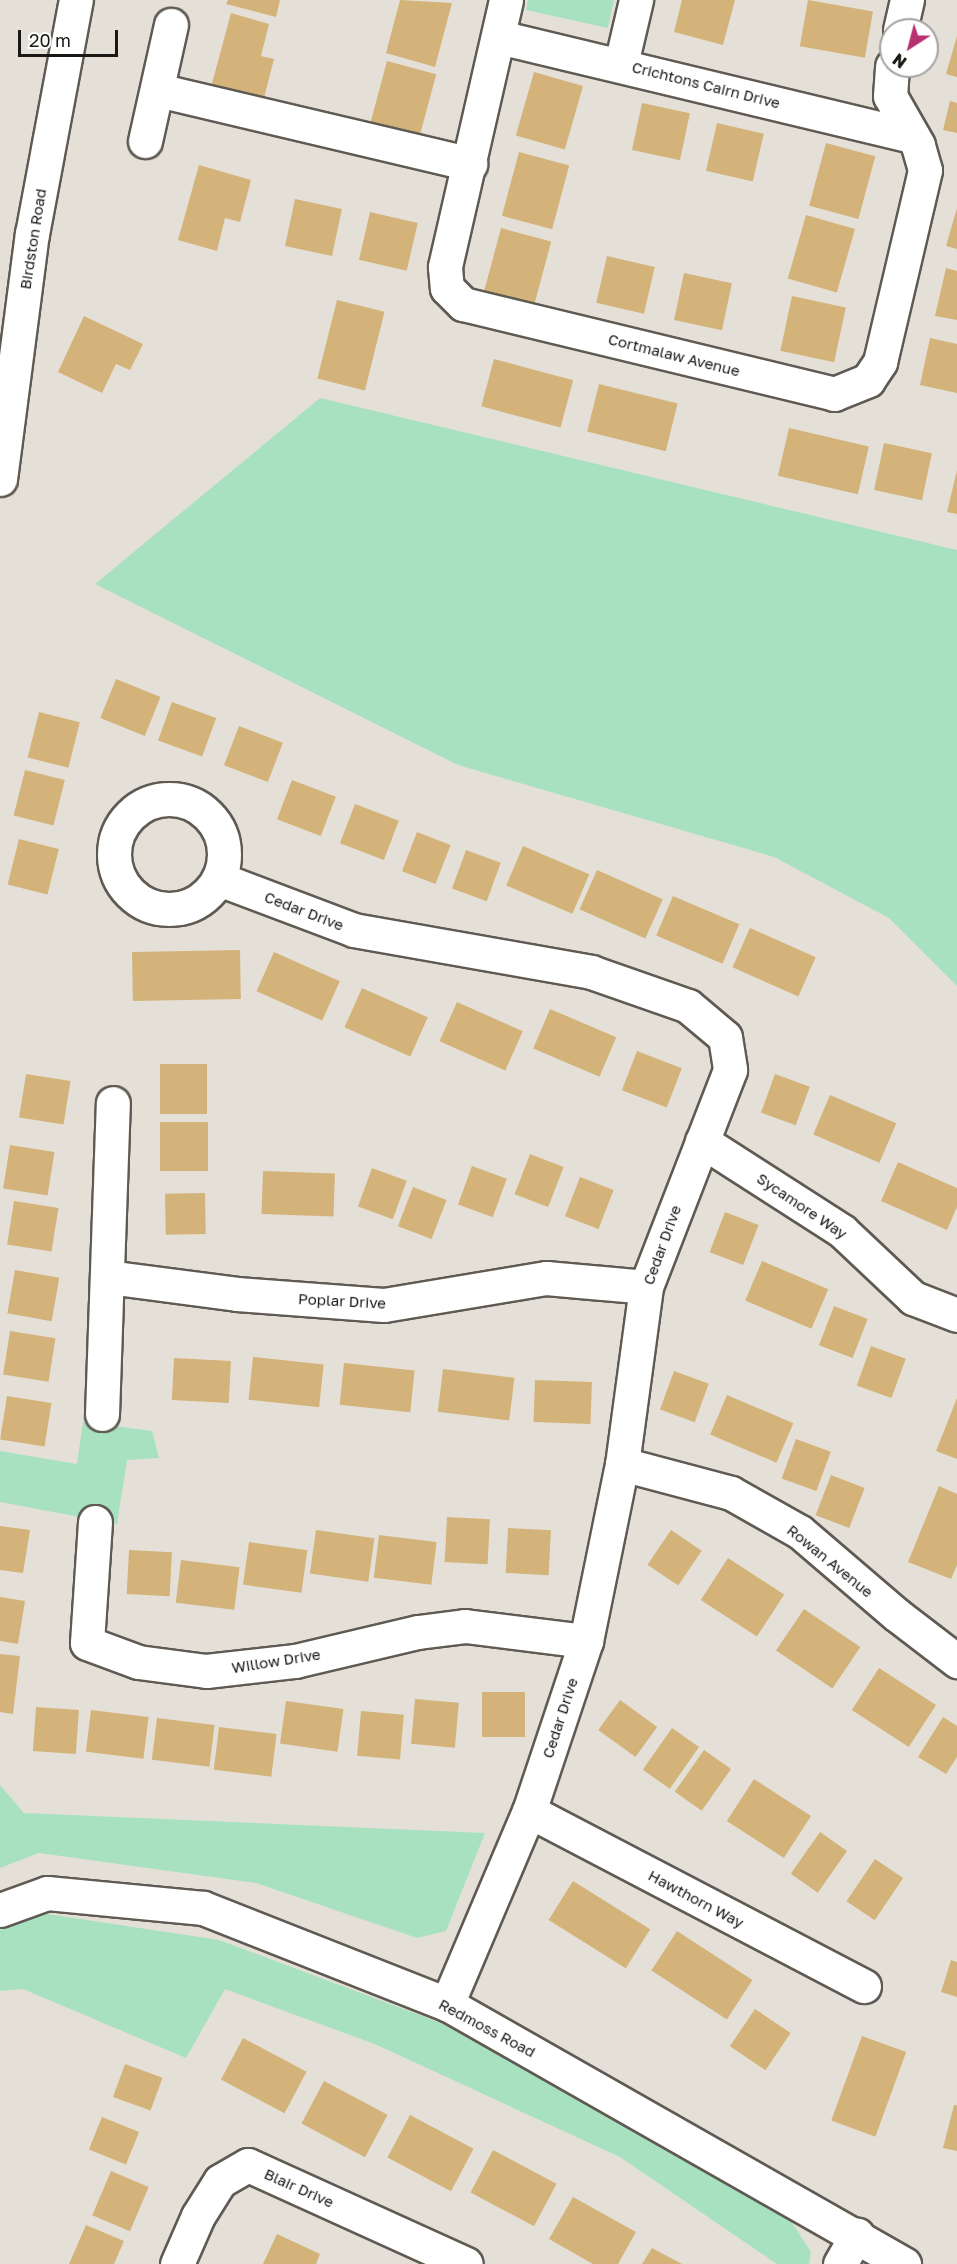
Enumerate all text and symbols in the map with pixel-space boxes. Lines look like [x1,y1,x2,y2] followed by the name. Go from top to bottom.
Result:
[21,18,122,56] scale bar
[879,18,939,78] north arrow
[29,29,71,51] text: 20 m
[889,49,910,73] text: N
[630,58,782,112] street label: Crichtons Cairn Drive
[16,187,50,291] street label: Birdston Road
[606,330,742,380] street label: Cortmalaw Avenue
[262,888,346,934] street label: Cedar Drive
[753,1169,851,1243] street label: Sycamore Way
[639,1203,685,1287] street label: Cedar Drive
[298,1290,386,1312] street label: Poplar Drive
[783,1521,877,1601] street label: Rowan Avenue
[230,1645,322,1677] street label: Willow Drive
[539,1676,581,1760] street label: Cedar Drive
[645,1866,747,1932] street label: Hawthorn Way
[436,1995,538,2061] street label: Redmoss Road
[261,2165,337,2211] street label: Blair Drive

